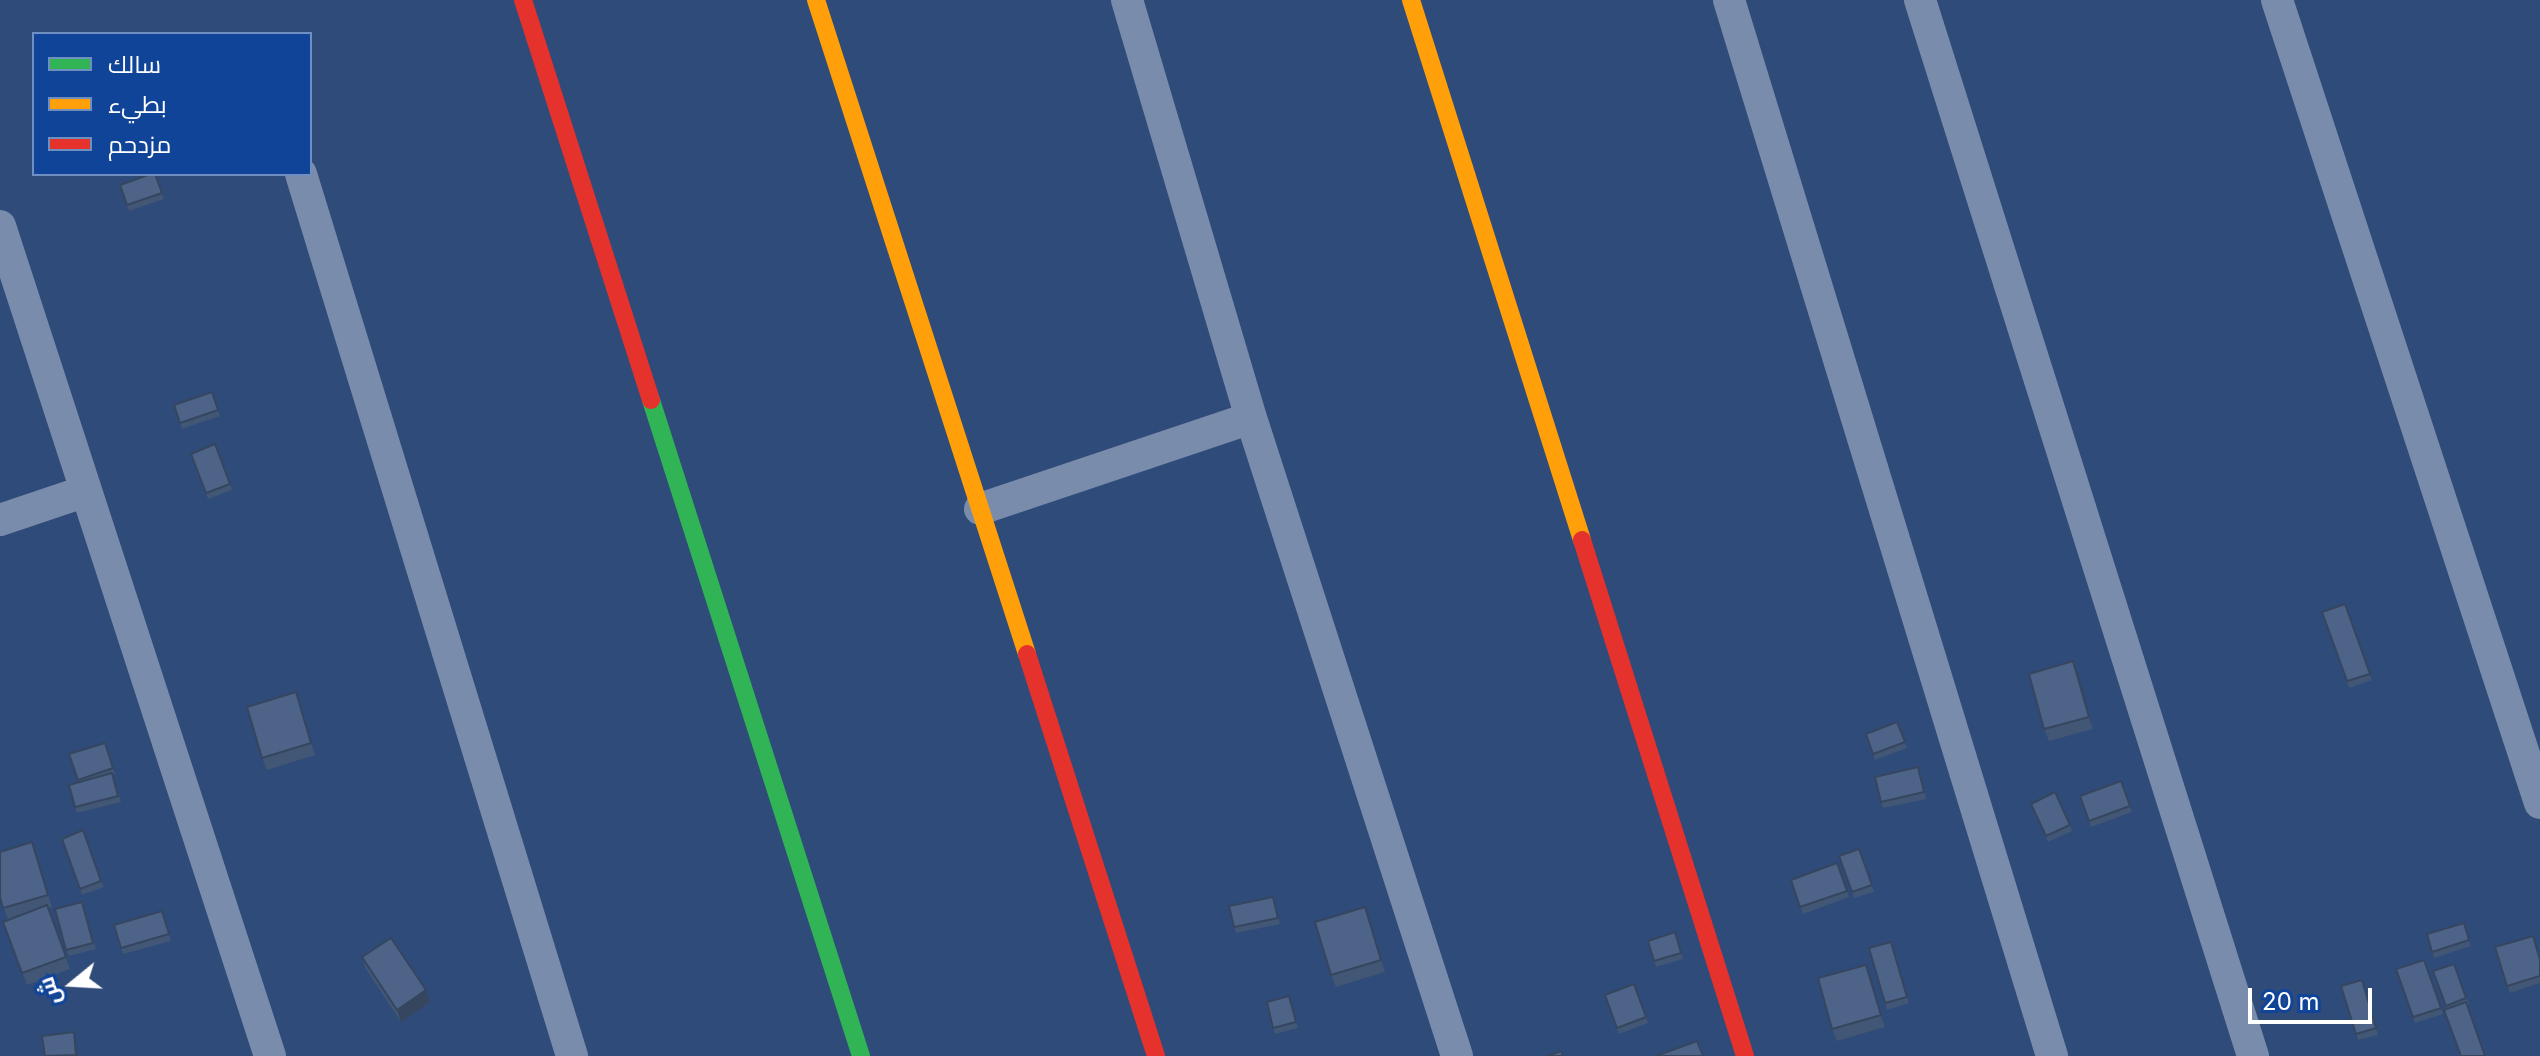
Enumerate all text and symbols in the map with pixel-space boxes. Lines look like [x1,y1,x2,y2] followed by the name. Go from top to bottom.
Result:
[32,32,312,176] legend
[108,50,161,79] text: سالك
[108,90,167,119] text: بطيء
[108,130,171,159] text: مزدحم
[32,944,112,1024] north arrow
[2252,972,2376,1022] scale bar
[32,974,66,1009] text: ش
[2262,987,2320,1016] text: 20 m

